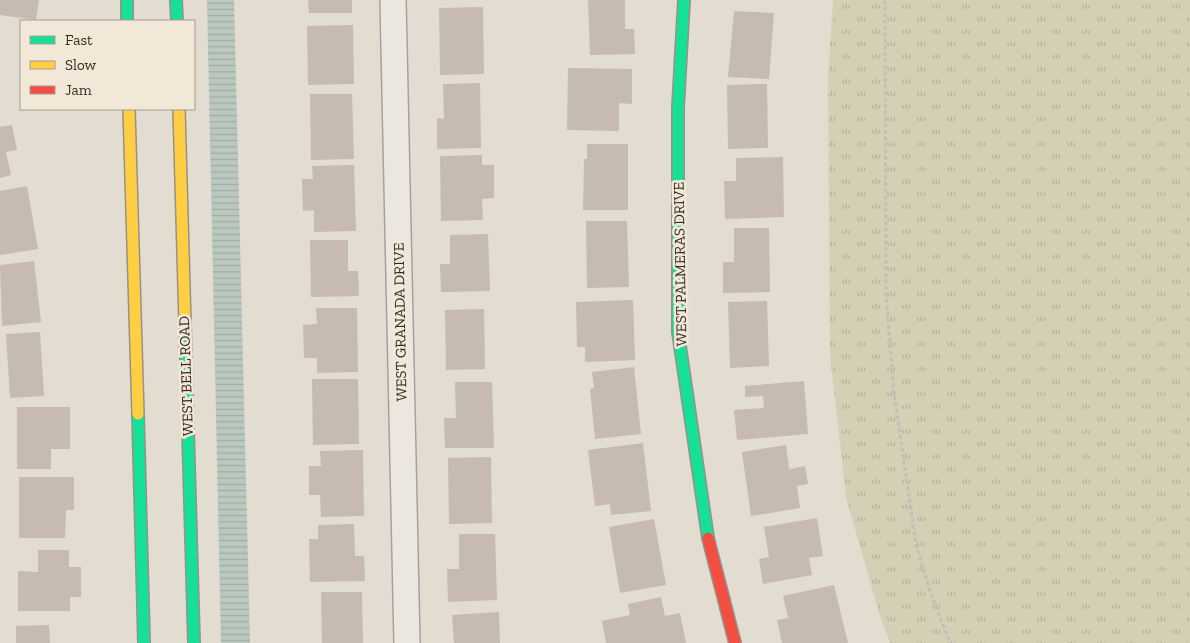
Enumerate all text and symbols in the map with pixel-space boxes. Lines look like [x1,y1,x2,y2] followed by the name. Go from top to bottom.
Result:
[20,20,195,110] legend
[65,31,93,49] text: Fast
[65,56,97,74] text: Slow
[65,81,92,99] text: Jam
[670,181,690,346] street label: WEST PALMERAS DRIVE
[390,242,410,402] street label: WEST GRANADA DRIVE
[175,315,197,437] street label: WEST BELL ROAD

